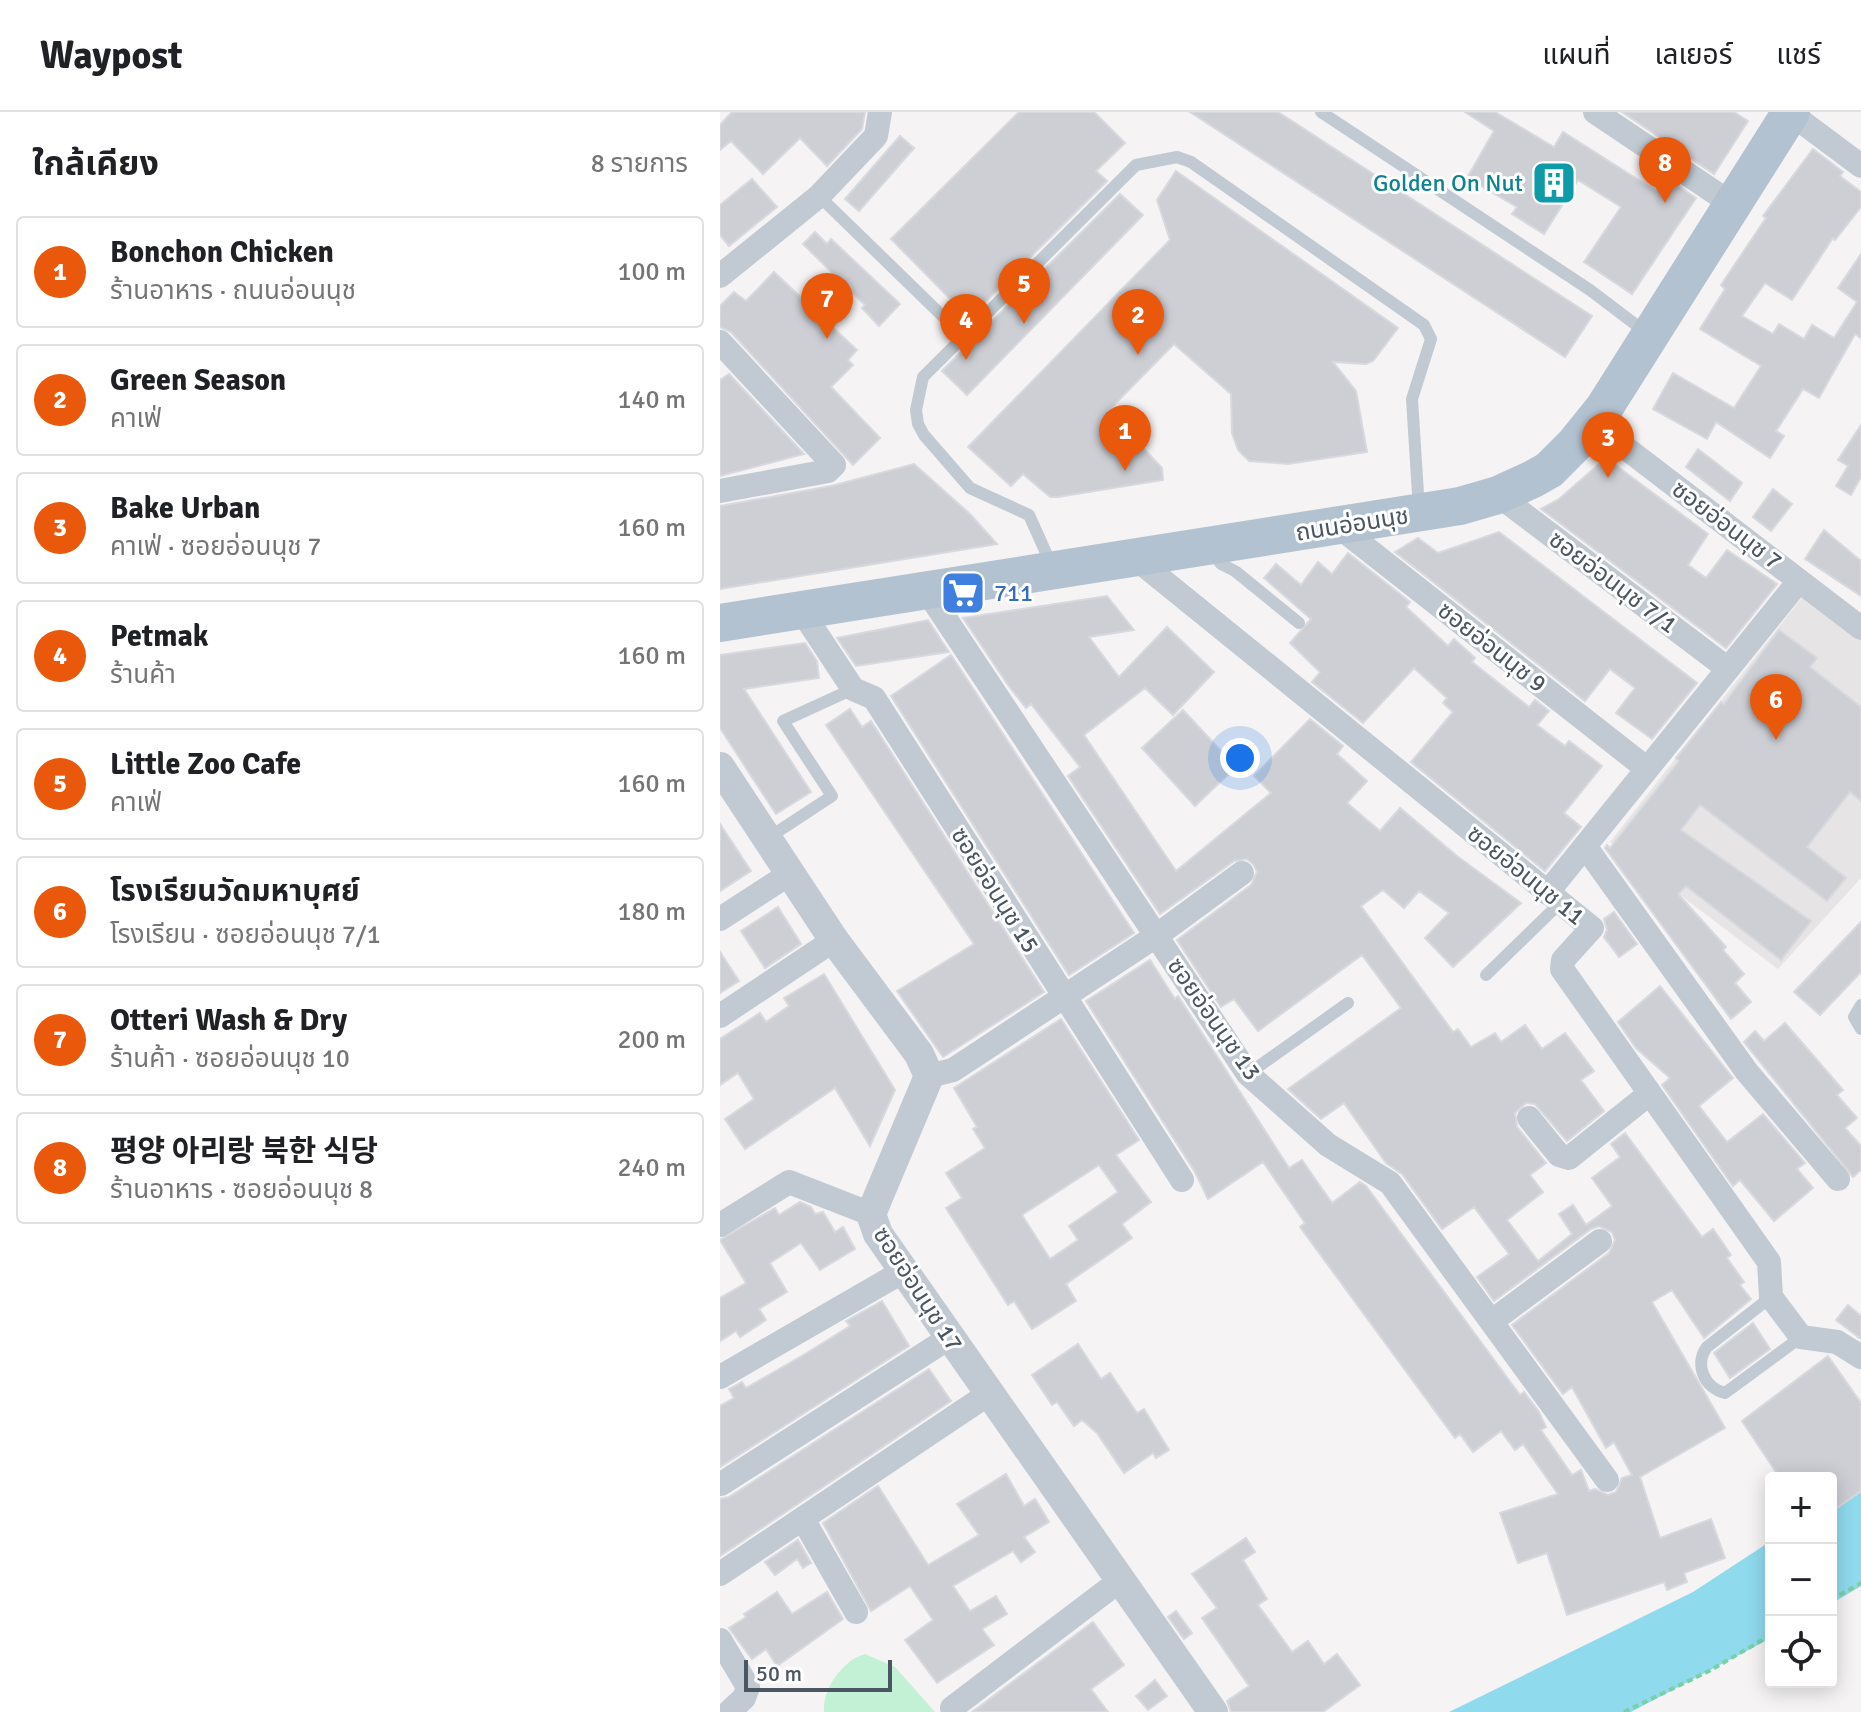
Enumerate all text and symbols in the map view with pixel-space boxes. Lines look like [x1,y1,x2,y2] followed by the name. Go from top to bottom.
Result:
[40,32,182,79] text: Waypost
[1542,38,1611,72] text: แผนที่
[1655,38,1732,72] text: เลเยอร์
[1776,38,1821,72] text: แชร์
[1639,137,1691,203] pin: 8
[32,143,159,185] text: ใกล้เคียง
[591,148,688,180] text: 8 รายการ
[1530,159,1578,207] building icon: Golden On Nut
[1373,168,1523,198] place label: Golden On Nut
[110,234,334,271] text: Bonchon Chicken
[53,256,67,288] text: 1
[617,256,686,288] text: 100 m
[998,258,1050,324] pin: 5
[801,273,853,339] pin: 7
[110,275,356,307] text: ร้านอาหาร · ถนนอ่อนนุช
[1112,289,1164,355] pin: 2
[940,294,992,360] pin: 4
[110,362,286,399] text: Green Season
[53,384,67,416] text: 2
[617,384,686,416] text: 140 m
[110,403,161,435] text: คาเฟ่
[1099,405,1151,471] pin: 1
[1582,412,1634,478] pin: 3
[1666,474,1788,576] street label: ซอยอ่อนนุช 7
[110,490,260,527] text: Bake Urban
[1293,500,1411,548] street label: ถนนอ่อนนุช
[53,512,67,544] text: 3
[617,512,686,544] text: 160 m
[1543,524,1683,640] street label: ซอยอ่อนนุช 7/1
[110,531,321,563] text: คาเฟ่ · ซอยอ่อนนุช 7
[939,569,987,617] supermarket icon: 711
[994,578,1033,608] place label: 711
[1432,595,1552,699] street label: ซอยอ่อนนุช 9
[110,618,208,655] text: Petmak
[53,640,67,672] text: 4
[617,640,686,672] text: 160 m
[110,659,176,691] text: ร้านค้า
[1750,674,1802,740] pin: 6
[1220,738,1260,778] your location
[110,746,301,783] text: Little Zoo Cafe
[53,768,67,800] text: 5
[617,768,686,800] text: 160 m
[110,787,161,819] text: คาเฟ่
[1461,818,1591,932] street label: ซอยอ่อนนุช 11
[944,822,1046,958] street label: ซอยอ่อนนุช 15
[110,873,360,910] text: โรงเรียนวัดมหาบุศย์
[53,896,67,928] text: 6
[617,896,686,928] text: 180 m
[110,919,381,951] text: โรงเรียน · ซอยอ่อนนุช 7/1
[1161,952,1267,1086] street label: ซอยอ่อนนุช 13
[110,1002,347,1039] text: Otteri Wash & Dry
[53,1024,67,1056] text: 7
[617,1024,686,1056] text: 200 m
[110,1043,350,1075] text: ร้านค้า · ซอยอ่อนนุช 10
[110,1133,378,1170] text: 평양 아리랑 북한 식당
[53,1152,67,1184] text: 8
[617,1152,686,1184] text: 240 m
[110,1174,373,1206] text: ร้านอาหาร · ซอยอ่อนนุช 8
[867,1221,969,1357] street label: ซอยอ่อนนุช 17
[1765,1472,1837,1688] map controls
[1765,1472,1837,1544] button: +
[1765,1544,1837,1616] button: −
[1765,1616,1837,1688] button: locate
[744,1656,892,1692] scale bar
[756,1660,802,1687] text: 50 m

